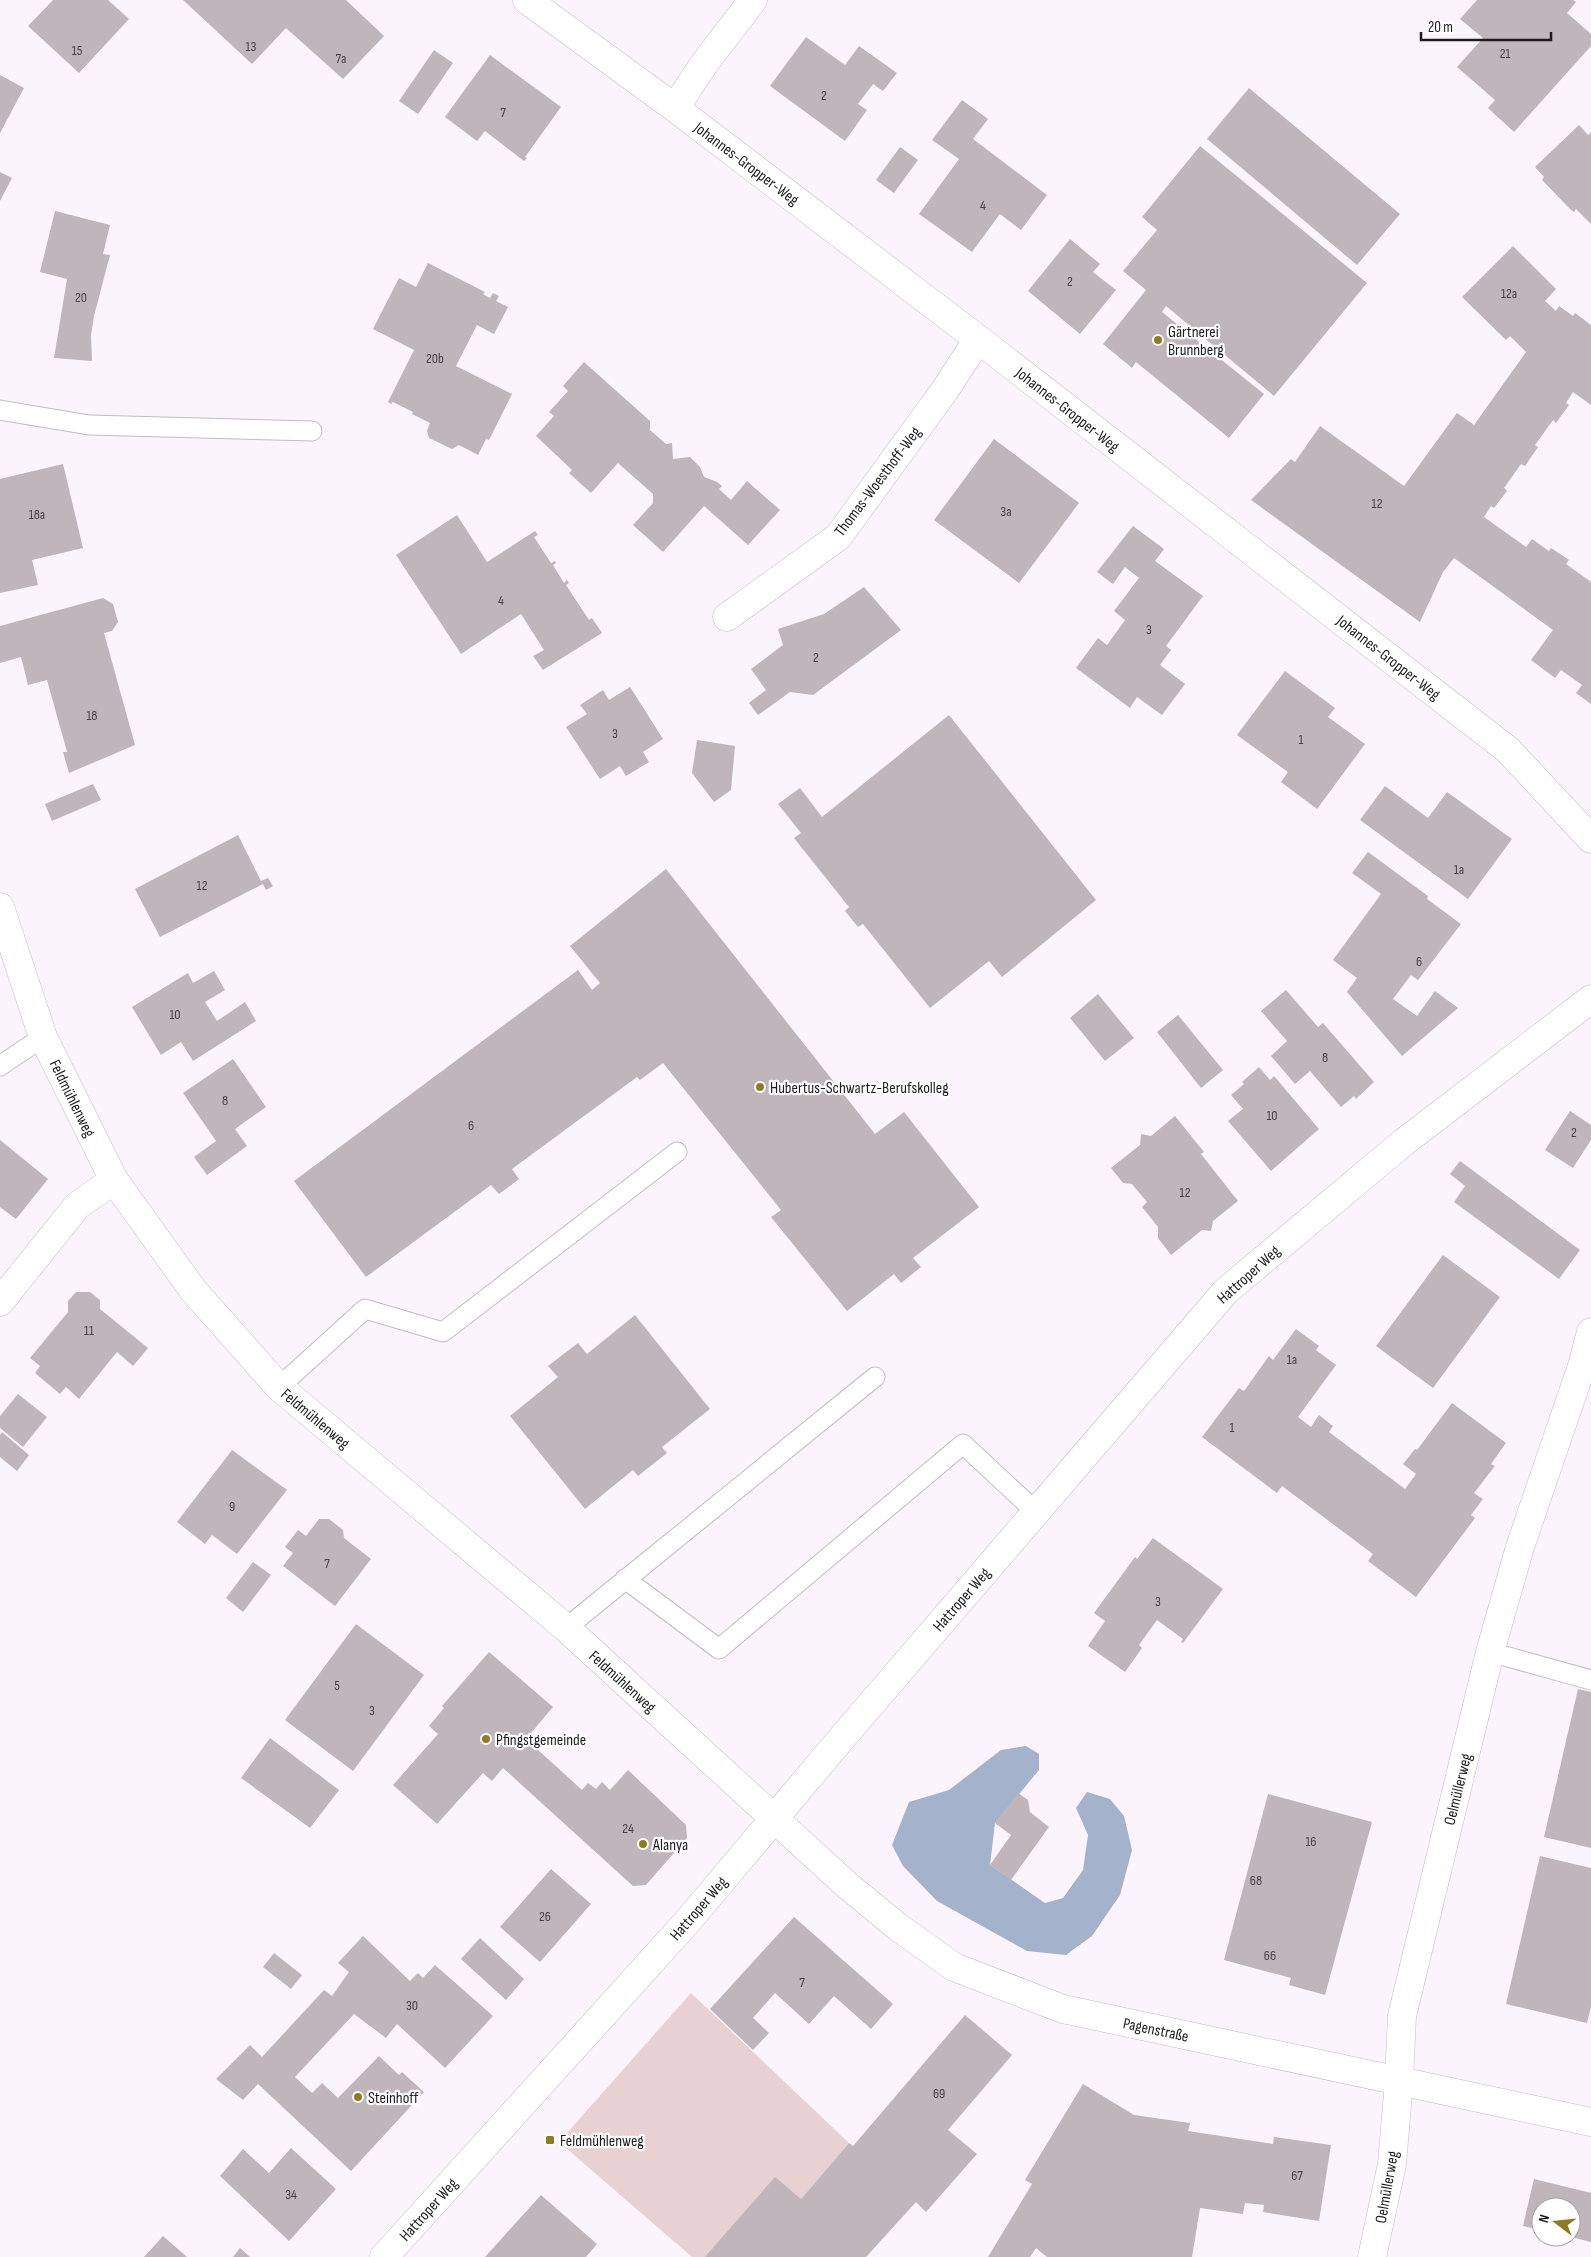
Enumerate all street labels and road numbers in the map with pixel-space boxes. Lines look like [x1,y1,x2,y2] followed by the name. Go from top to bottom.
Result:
[689,118,802,210] street label: Johannes-Gropper-Weg
[1011,363,1123,457] street label: Johannes-Gropper-Weg
[831,423,926,540] street label: Thomas-Woesthoff-Weg
[1332,611,1444,705] street label: Johannes-Gropper-Weg
[45,1057,99,1140] street label: Feldmühlenweg
[1214,1242,1284,1308] street label: Hattroper Weg
[277,1385,353,1453] street label: Feldmühlenweg
[929,1564,995,1636] street label: Hattroper Weg
[585,1647,659,1717] street label: Feldmühlenweg
[1440,1752,1477,1827] street label: Oelmüllerweg
[666,1873,732,1945] street label: Hattroper Weg
[1121,2014,1190,2047] street label: Pagenstraße
[1372,2150,1403,2225] street label: Oelmüllerweg
[396,2175,462,2245] street label: Hattroper Weg

